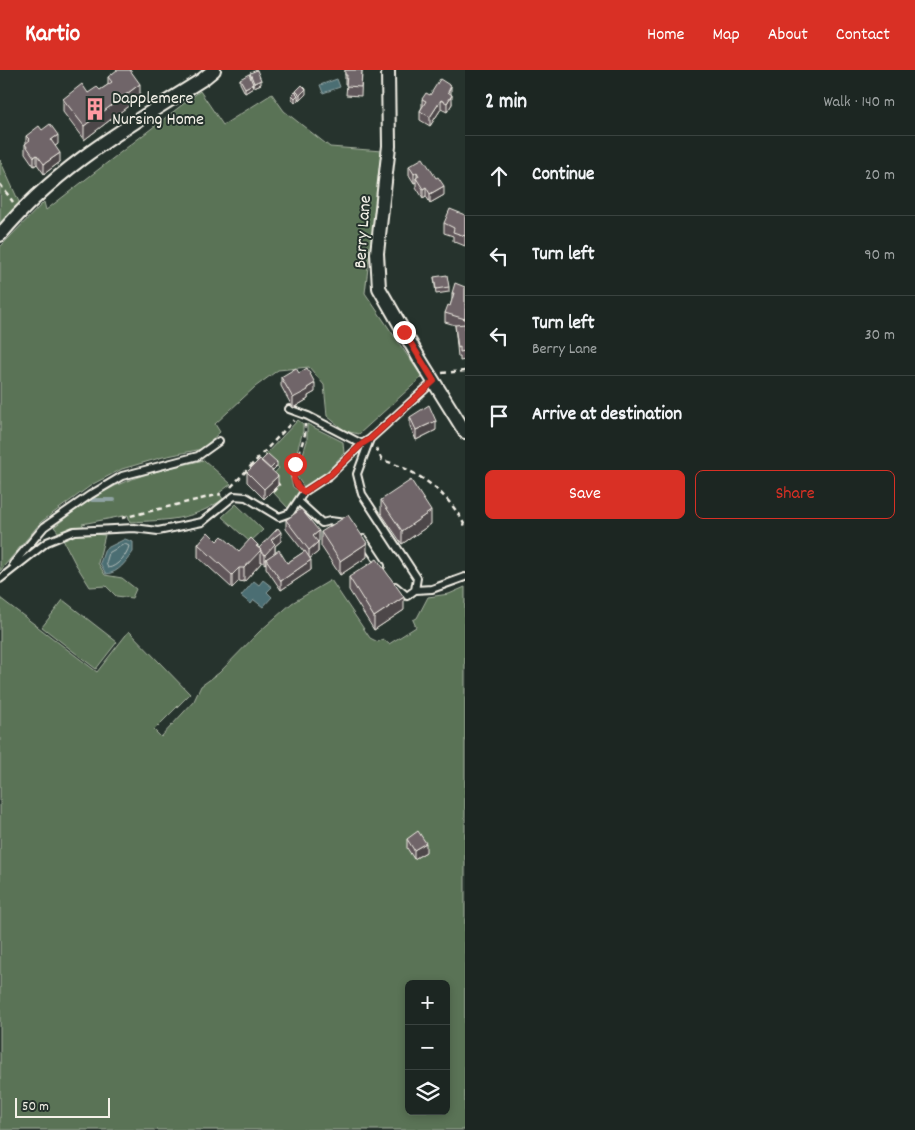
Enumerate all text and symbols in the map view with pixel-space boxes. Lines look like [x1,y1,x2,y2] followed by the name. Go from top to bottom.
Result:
[25,18,80,52] text: Kartio
[647,23,684,48] text: Home
[712,23,740,48] text: Map
[768,23,808,48] text: About
[836,23,890,48] text: Contact
[112,87,204,133] place label: Dapplemere Nursing Home
[485,88,527,118] text: 2 min
[823,91,895,114] text: Walk · 140 m
[82,96,108,122] building icon: Dapplemere Nursing Home
[485,162,513,190] icon: ahead
[532,162,594,189] text: Continue
[865,164,895,187] text: 20 m
[349,195,379,269] street label: Berry Lane
[485,242,513,270] icon: left
[532,242,595,269] text: Turn left
[864,244,895,267] text: 90 m
[532,311,595,338] text: Turn left
[393,321,416,344] route end
[485,322,513,350] icon: left
[865,324,895,347] text: 30 m
[532,338,597,361] text: Berry Lane
[485,402,513,430] icon: arrive
[532,402,682,429] text: Arrive at destination
[284,453,307,476] route start
[485,470,685,519] button: Save
[695,470,895,519] button: Share
[405,980,450,1115] map controls
[405,980,450,1025] button: +
[405,1025,450,1070] button: −
[405,1070,450,1115] button: layers
[15,1095,110,1118] scale bar
[22,1097,49,1117] text: 50 m

